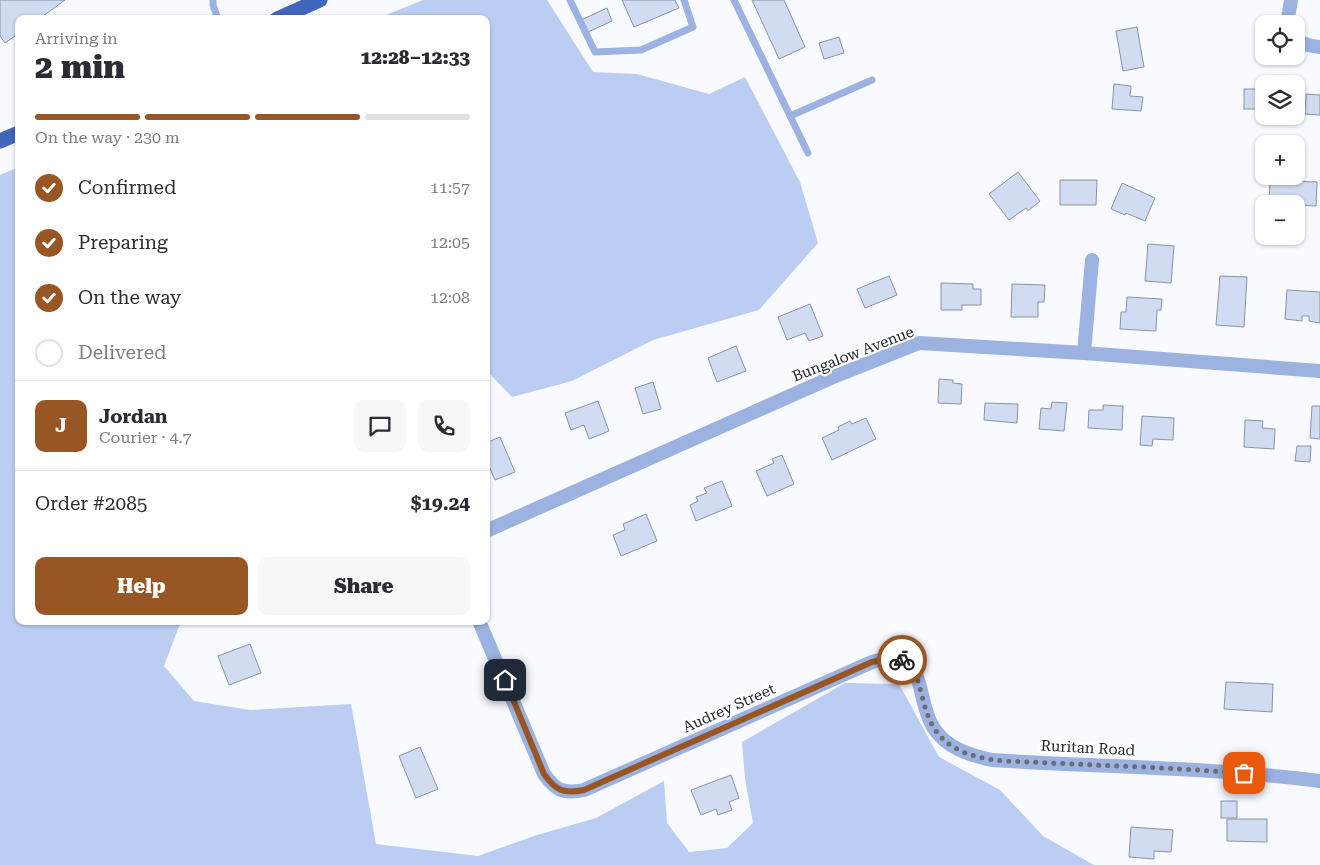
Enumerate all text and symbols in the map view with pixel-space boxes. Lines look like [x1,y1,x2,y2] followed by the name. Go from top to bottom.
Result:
[1255,15,1305,245] map controls
[1255,15,1305,65] button: locate
[35,29,118,48] text: Arriving in
[361,46,470,69] text: 12:28–12:33
[35,48,125,86] text: 2 min
[1255,75,1305,125] button: layers
[35,128,180,147] text: On the way · 230 m
[1255,135,1305,185] button: +
[35,174,63,202] icon: check
[78,176,176,199] text: Confirmed
[430,178,470,197] text: 11:57
[1255,195,1305,245] button: −
[35,229,63,257] icon: check
[78,231,168,254] text: Preparing
[430,233,470,252] text: 12:05
[35,284,63,312] icon: check
[78,286,181,309] text: On the way
[430,288,470,307] text: 12:08
[790,323,916,385] street label: Bungalow Avenue
[78,341,166,364] text: Delivered
[354,400,406,452] button: chat
[418,400,470,452] button: phone
[99,405,168,428] text: Jordan
[55,414,67,437] text: J
[99,428,192,447] text: Courier · 4.7
[35,492,147,515] text: Order #2085
[411,492,470,515] text: $19.24
[35,557,248,615] button: Help
[258,557,470,615] button: Share
[877,635,927,685] courier
[888,646,916,674] icon: bike
[484,659,526,701] pin
[491,666,519,694] icon: home
[680,679,778,736] street label: Audrey Street
[1040,737,1136,759] street label: Ruritan Road
[1223,752,1265,794] pin
[1230,759,1258,787] icon: bag

